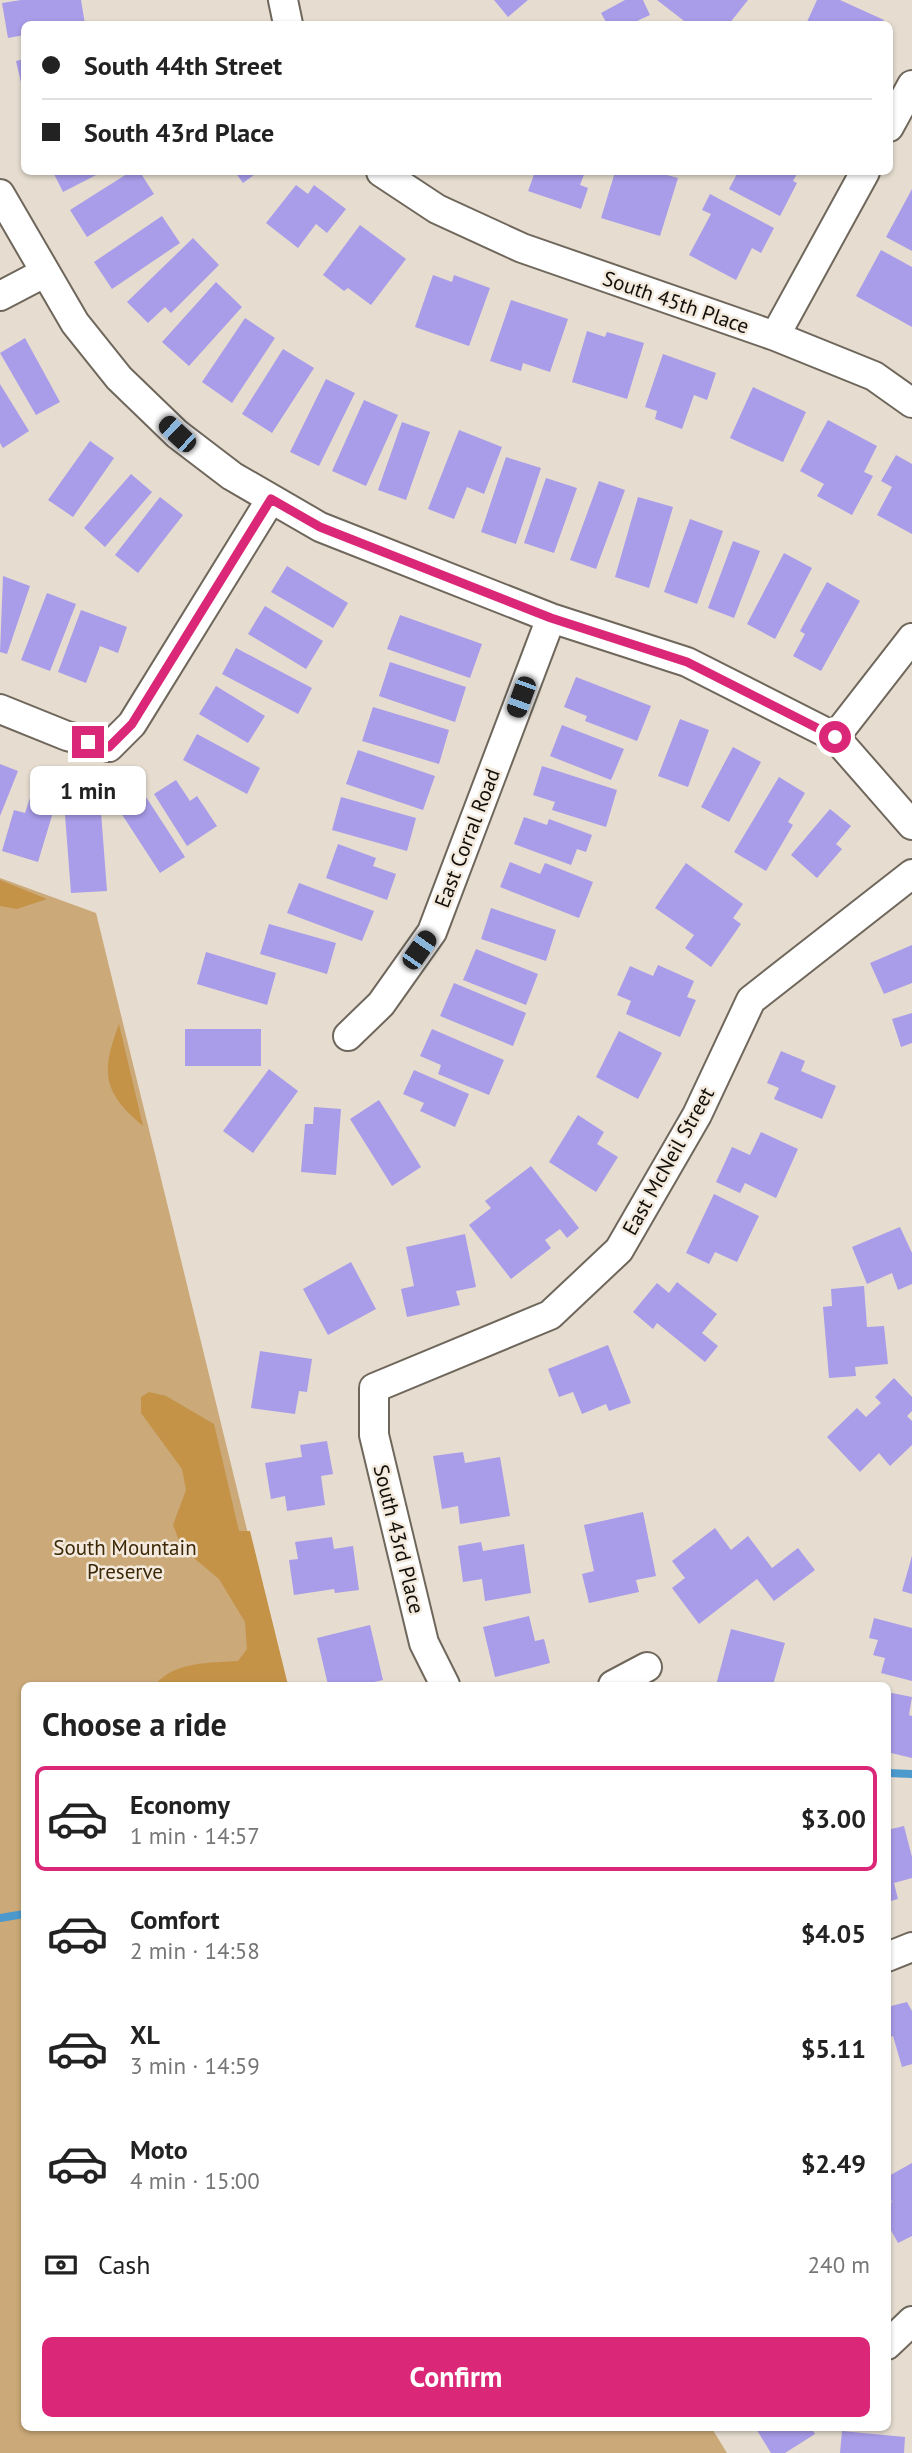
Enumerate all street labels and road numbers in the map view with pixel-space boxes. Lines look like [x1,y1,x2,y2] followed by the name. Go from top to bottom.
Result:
[599,264,753,340] street label: South 45th Place
[428,765,506,911] street label: East Corral Road
[616,1082,720,1240] street label: East McNeil Street
[367,1462,431,1616] street label: South 43rd Place

